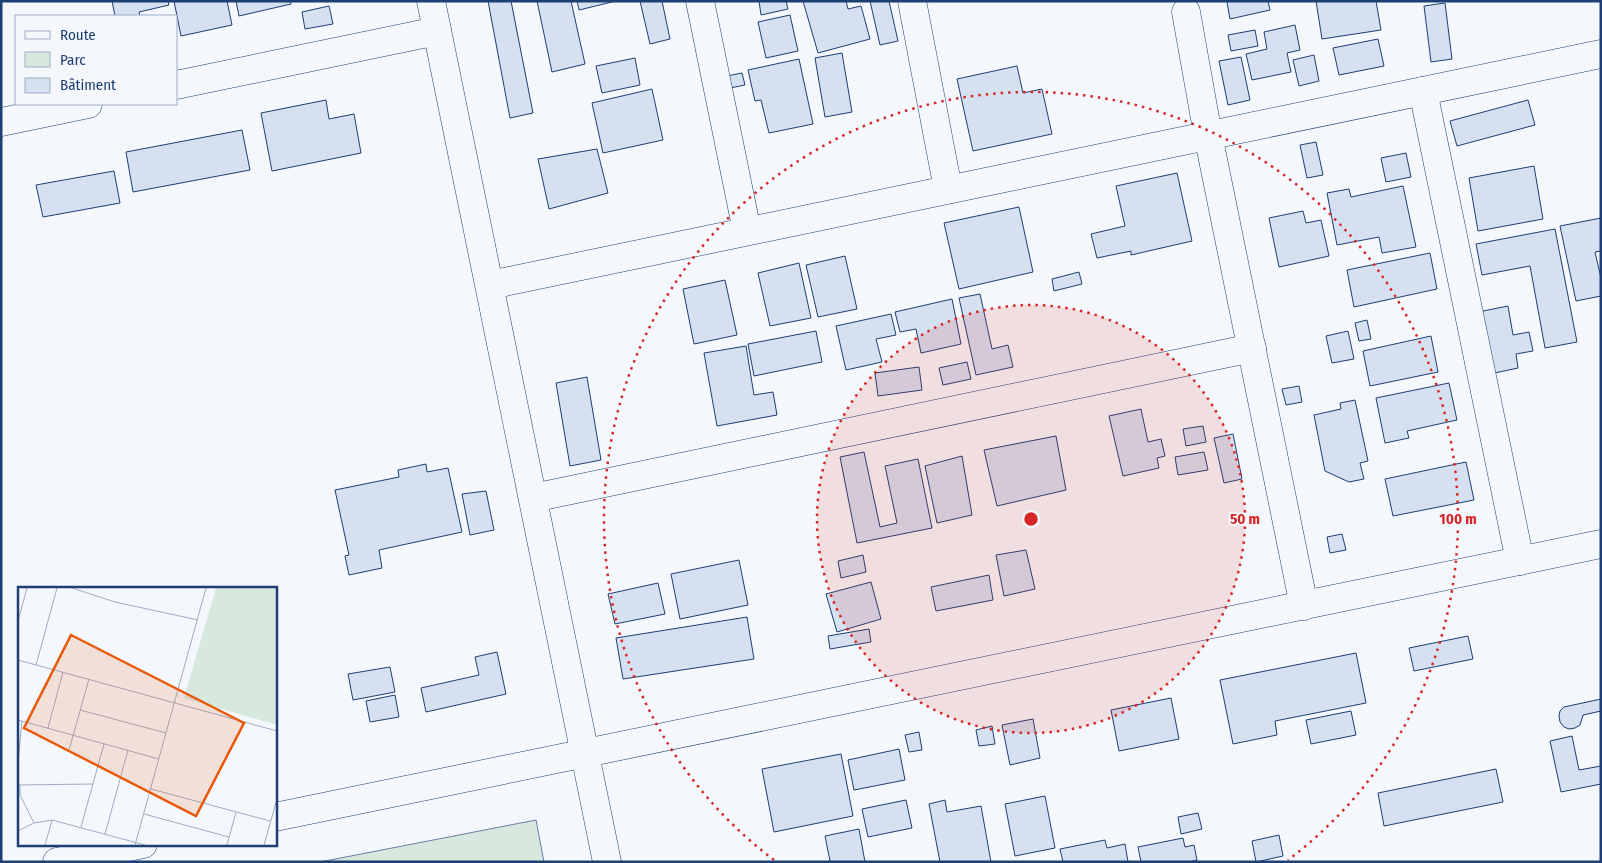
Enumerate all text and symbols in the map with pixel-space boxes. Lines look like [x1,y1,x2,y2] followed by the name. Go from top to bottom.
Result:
[15,15,178,105] legend
[60,26,96,44] text: Route
[60,51,86,69] text: Parc
[60,76,116,94] text: Bâtiment
[1022,510,1040,528] centre of rings
[1230,510,1260,528] text: 50 m
[1439,510,1477,528] text: 100 m
[18,587,276,846] inset map

